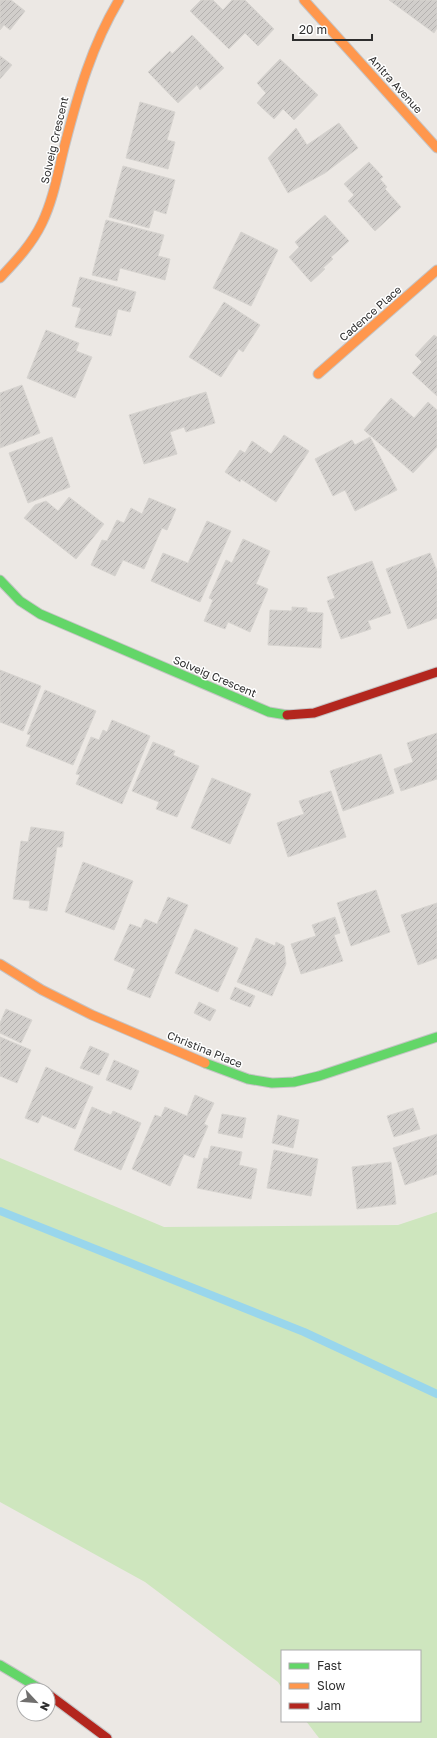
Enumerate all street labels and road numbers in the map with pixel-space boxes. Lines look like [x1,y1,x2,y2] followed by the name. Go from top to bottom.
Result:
[367,52,425,116] street label: Anitra Avenue
[38,95,70,185] street label: Solveig Crescent
[336,282,404,344] street label: Cadence Place
[171,653,259,699] street label: Solveig Crescent
[166,1028,244,1070] street label: Christina Place

